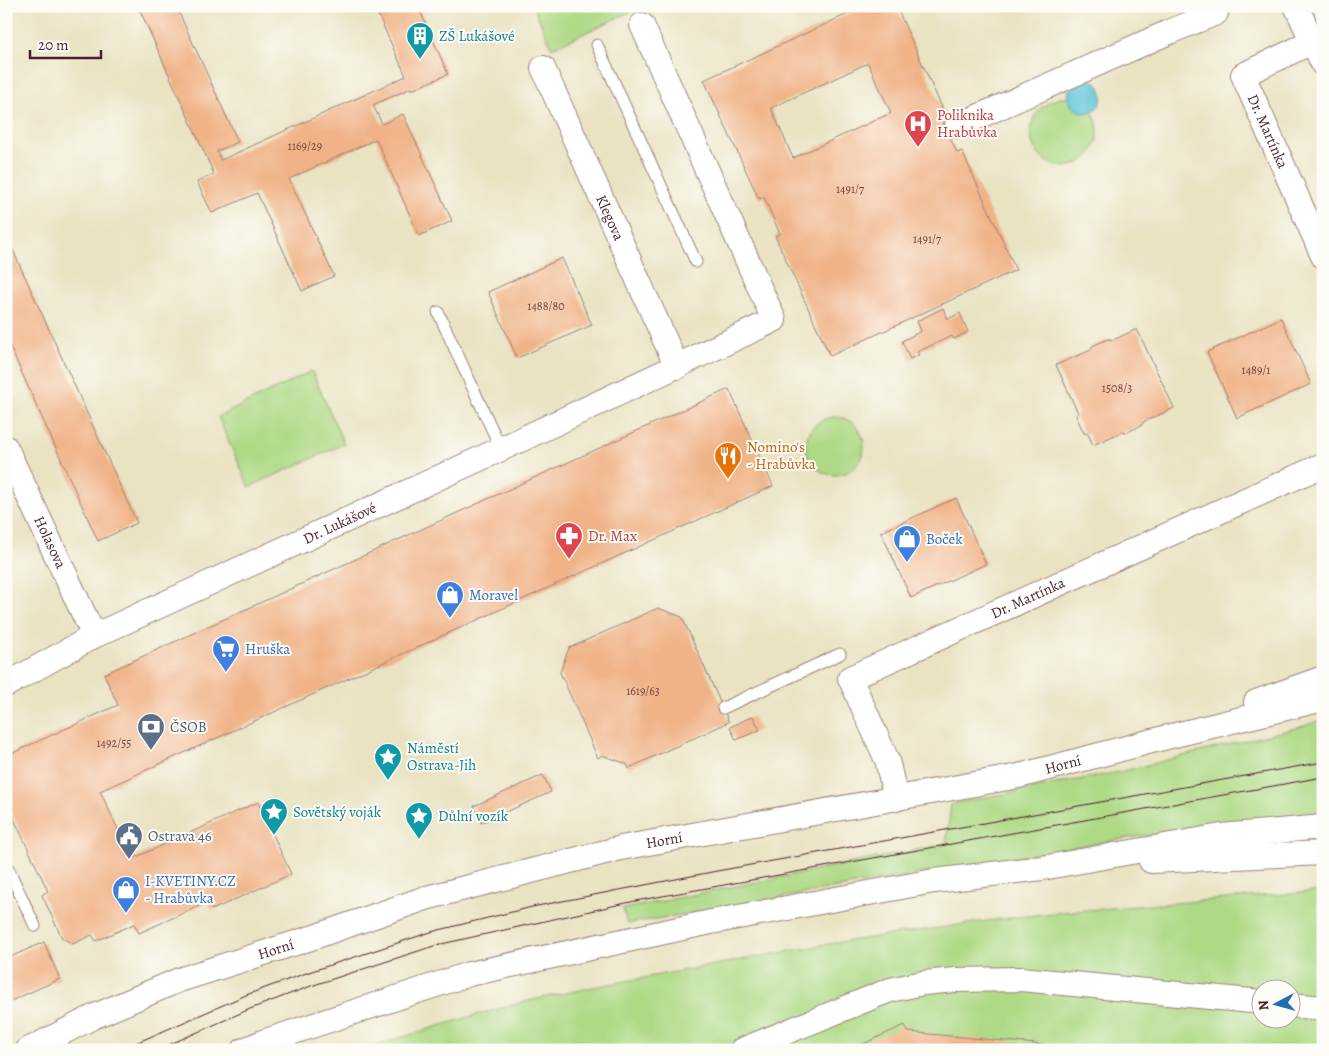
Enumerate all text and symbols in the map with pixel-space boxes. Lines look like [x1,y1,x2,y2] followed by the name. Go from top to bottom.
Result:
[405,21,435,60] building icon: ZŠ Lukášové
[439,26,515,46] place label: ZŠ Lukášové
[30,28,101,60] scale bar
[38,35,69,55] text: 20 m
[1243,91,1293,172] street label: Dr. Martínka
[937,105,997,142] place label: Poliknika Hrabůvka
[903,109,933,148] hospital icon: Poliknika Hrabůvka
[288,138,322,154] house number: 1169/29
[836,181,865,197] house number: 1491/7
[591,192,629,244] street label: Klegova
[913,231,942,247] house number: 1491/7
[527,298,565,314] house number: 1488/80
[1242,362,1270,378] house number: 1489/1
[1102,380,1132,396] house number: 1508/3
[747,437,816,474] place label: Nomino's - Hrabůvka
[713,441,743,480] restaurant icon: Nomino's - Hrabůvka
[300,498,380,549] street label: Dr. Lukášové
[29,513,71,572] street label: Holasova
[554,521,584,560] pharmacy icon: Dr. Max
[892,524,922,563] shop icon: Boček
[588,526,637,546] place label: Dr. Max
[926,529,963,549] place label: Boček
[988,573,1068,623] street label: Dr. Martínka
[435,580,465,619] shop icon: Moravel
[469,585,518,605] place label: Moravel
[211,634,241,673] supermarket icon: Hruška
[245,639,290,659] place label: Hruška
[626,683,660,699] house number: 1619/63
[136,712,166,751] bank icon: ČSOB
[170,717,207,737] place label: ČSOB
[97,735,131,751] house number: 1492/55
[407,738,476,775] place label: Náměstí Ostrava-Jih
[373,742,403,781] place icon: Náměstí Ostrava-Jih
[1043,750,1083,779] street label: Horní
[259,797,289,836] place icon: Sovětský voják
[404,801,434,840] place icon: Důlní vozík
[293,802,382,822] place label: Sovětský voják
[438,806,509,826] place label: Důlní vozík
[114,821,144,860] public building icon: Ostrava 46
[148,826,212,846] place label: Ostrava 46
[644,827,684,853] street label: Horní
[145,871,236,908] place label: I-KVETINY.CZ - Hrabůvka
[111,875,141,914] shop icon: I-KVETINY.CZ - Hrabůvka
[255,934,296,964] street label: Horní
[1252,978,1302,1028] north arrow
[1254,999,1274,1011] text: N

